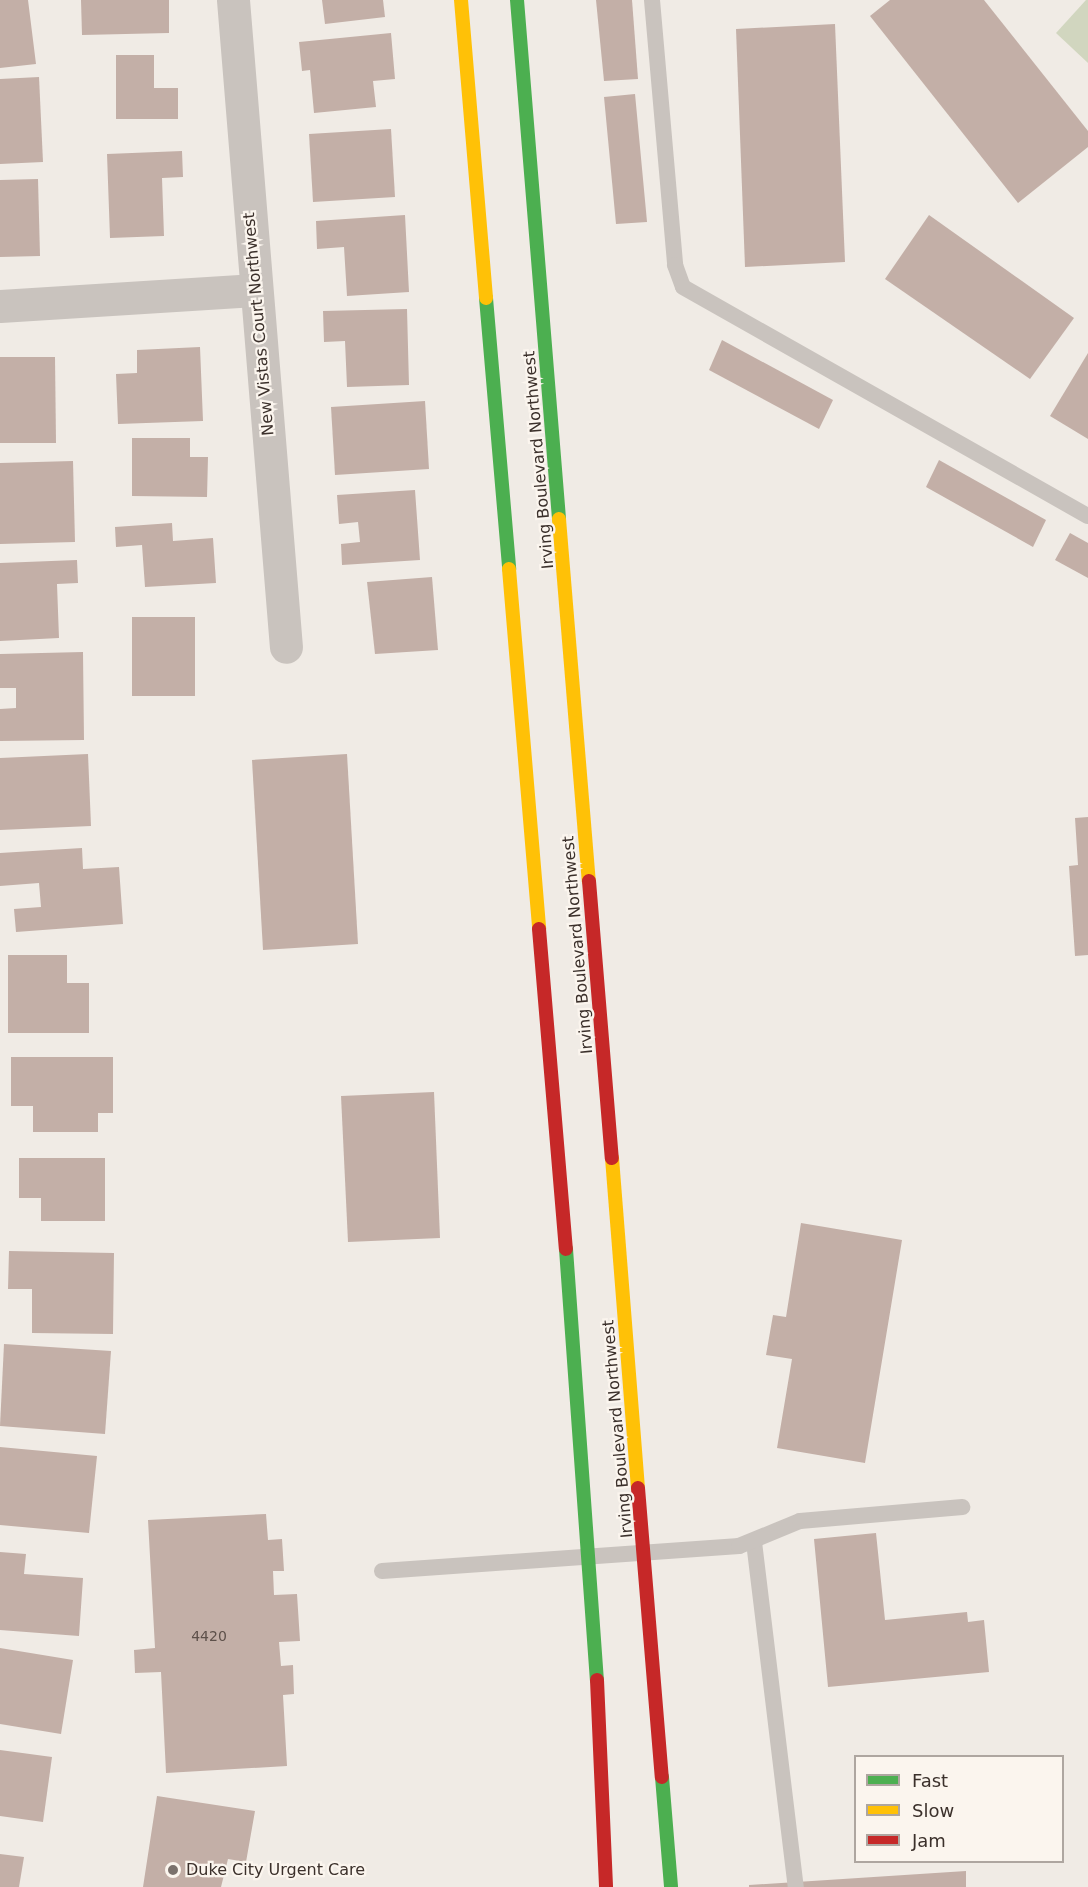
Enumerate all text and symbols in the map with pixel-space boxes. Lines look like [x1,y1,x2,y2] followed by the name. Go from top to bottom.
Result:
[240,211,278,437] street label: New Vistas Court Northwest
[520,350,558,570] street label: Irving Boulevard Northwest
[559,835,597,1055] street label: Irving Boulevard Northwest
[599,1319,637,1539] street label: Irving Boulevard Northwest
[191,1628,227,1644] house number: 4420
[854,1755,1064,1863] legend
[912,1770,948,1791] text: Fast
[912,1800,954,1821] text: Slow
[912,1830,946,1851] text: Jam
[186,1860,365,1880] place label: Duke City Urgent Care
[164,1861,182,1879] marker: Duke City Urgent Care

